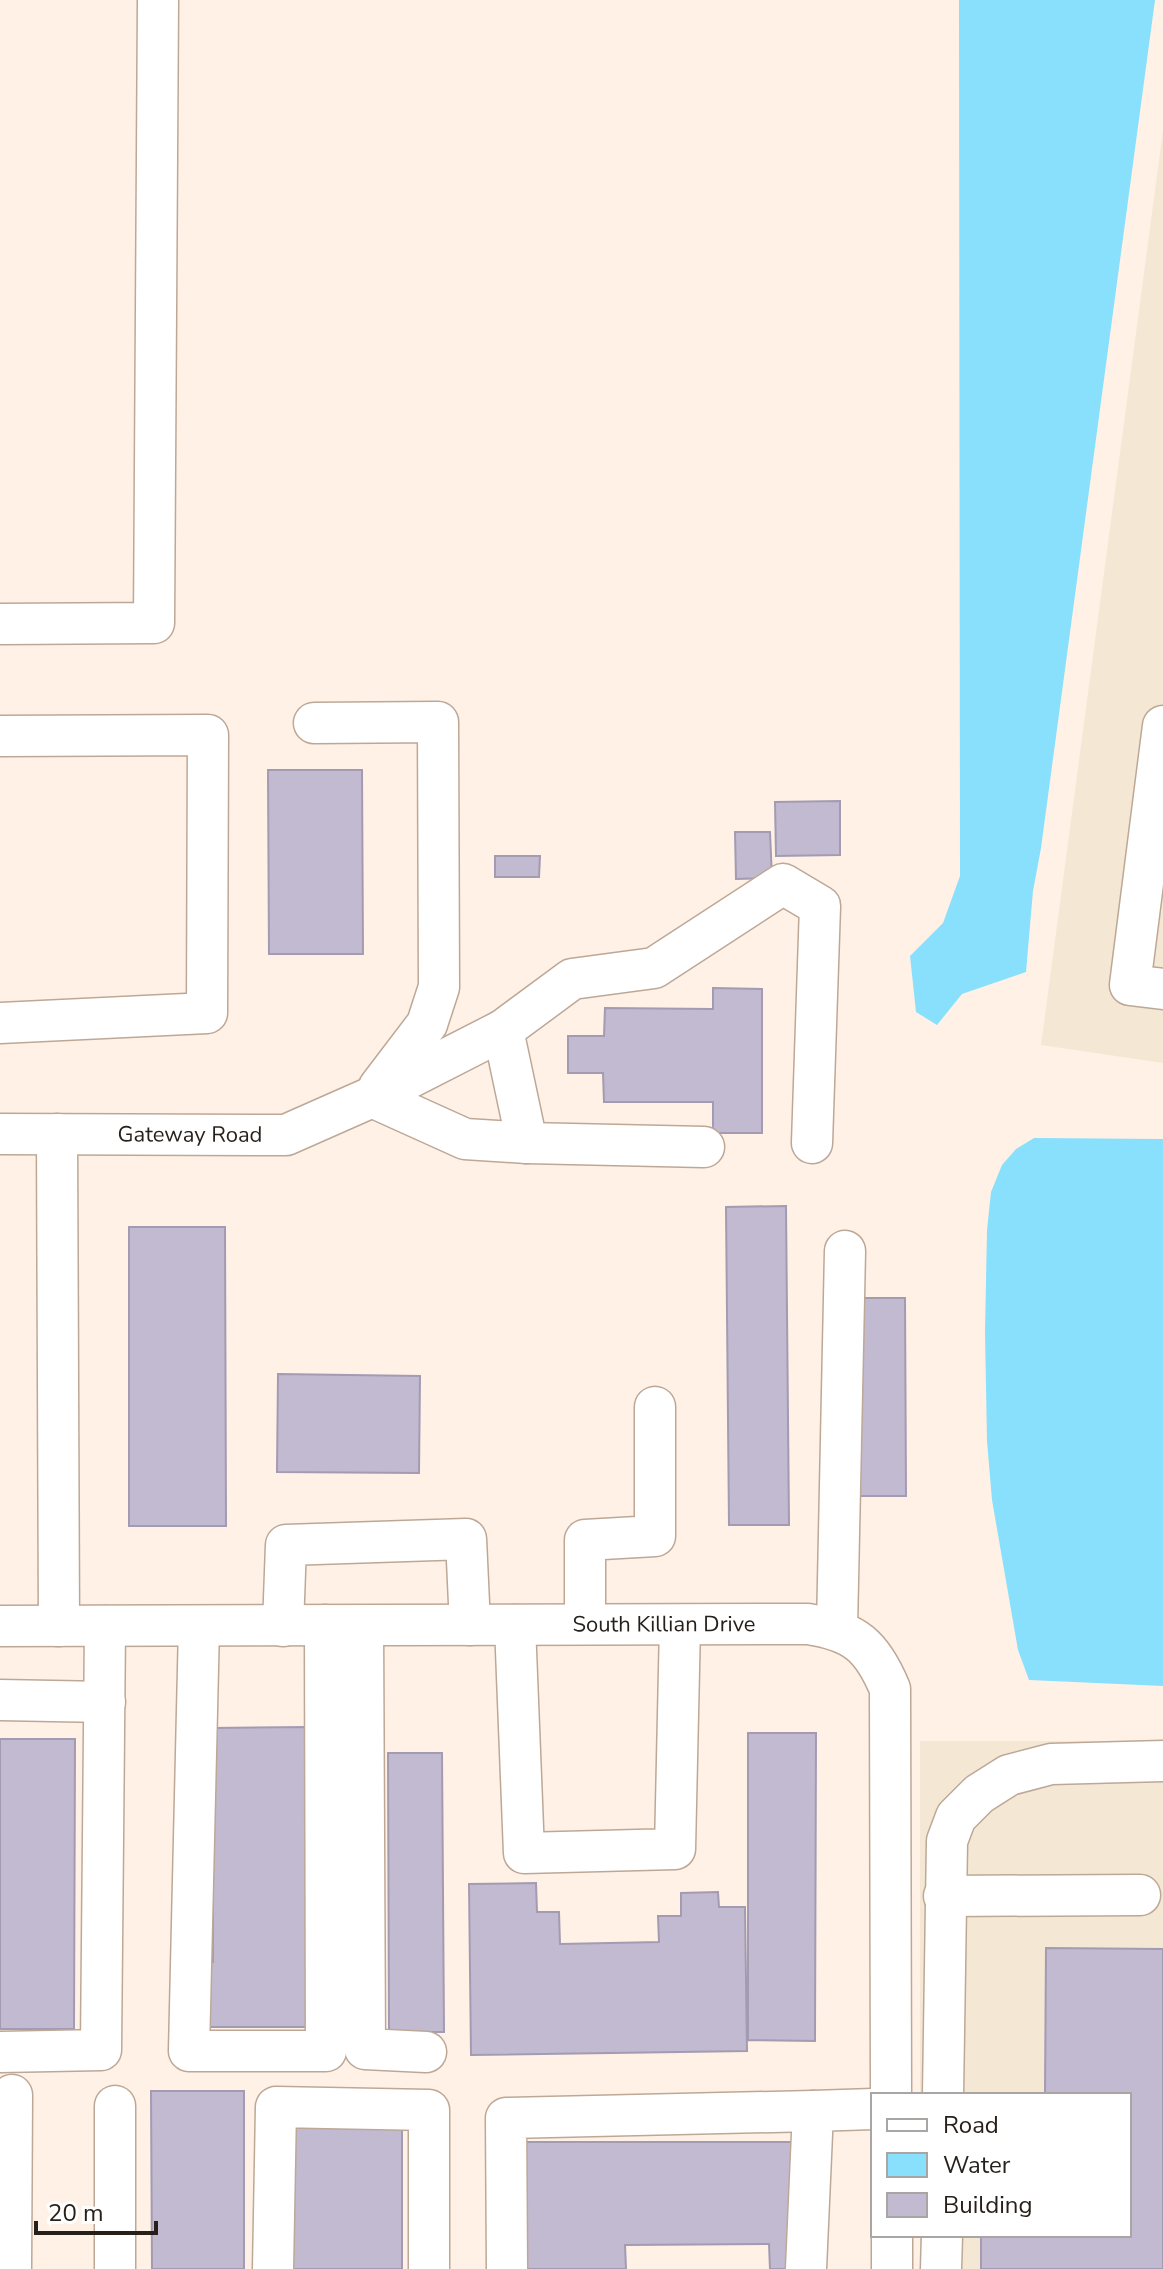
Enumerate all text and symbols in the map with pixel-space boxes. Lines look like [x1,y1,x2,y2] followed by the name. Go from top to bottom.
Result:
[118,1119,262,1150] street label: Gateway Road
[572,1609,756,1640] street label: South Killian Drive
[871,2093,1131,2237] legend
[943,2109,999,2141] text: Road
[943,2149,1011,2181] text: Water
[36,2185,156,2235] scale bar
[943,2189,1033,2221] text: Building
[48,2197,104,2229] text: 20 m

